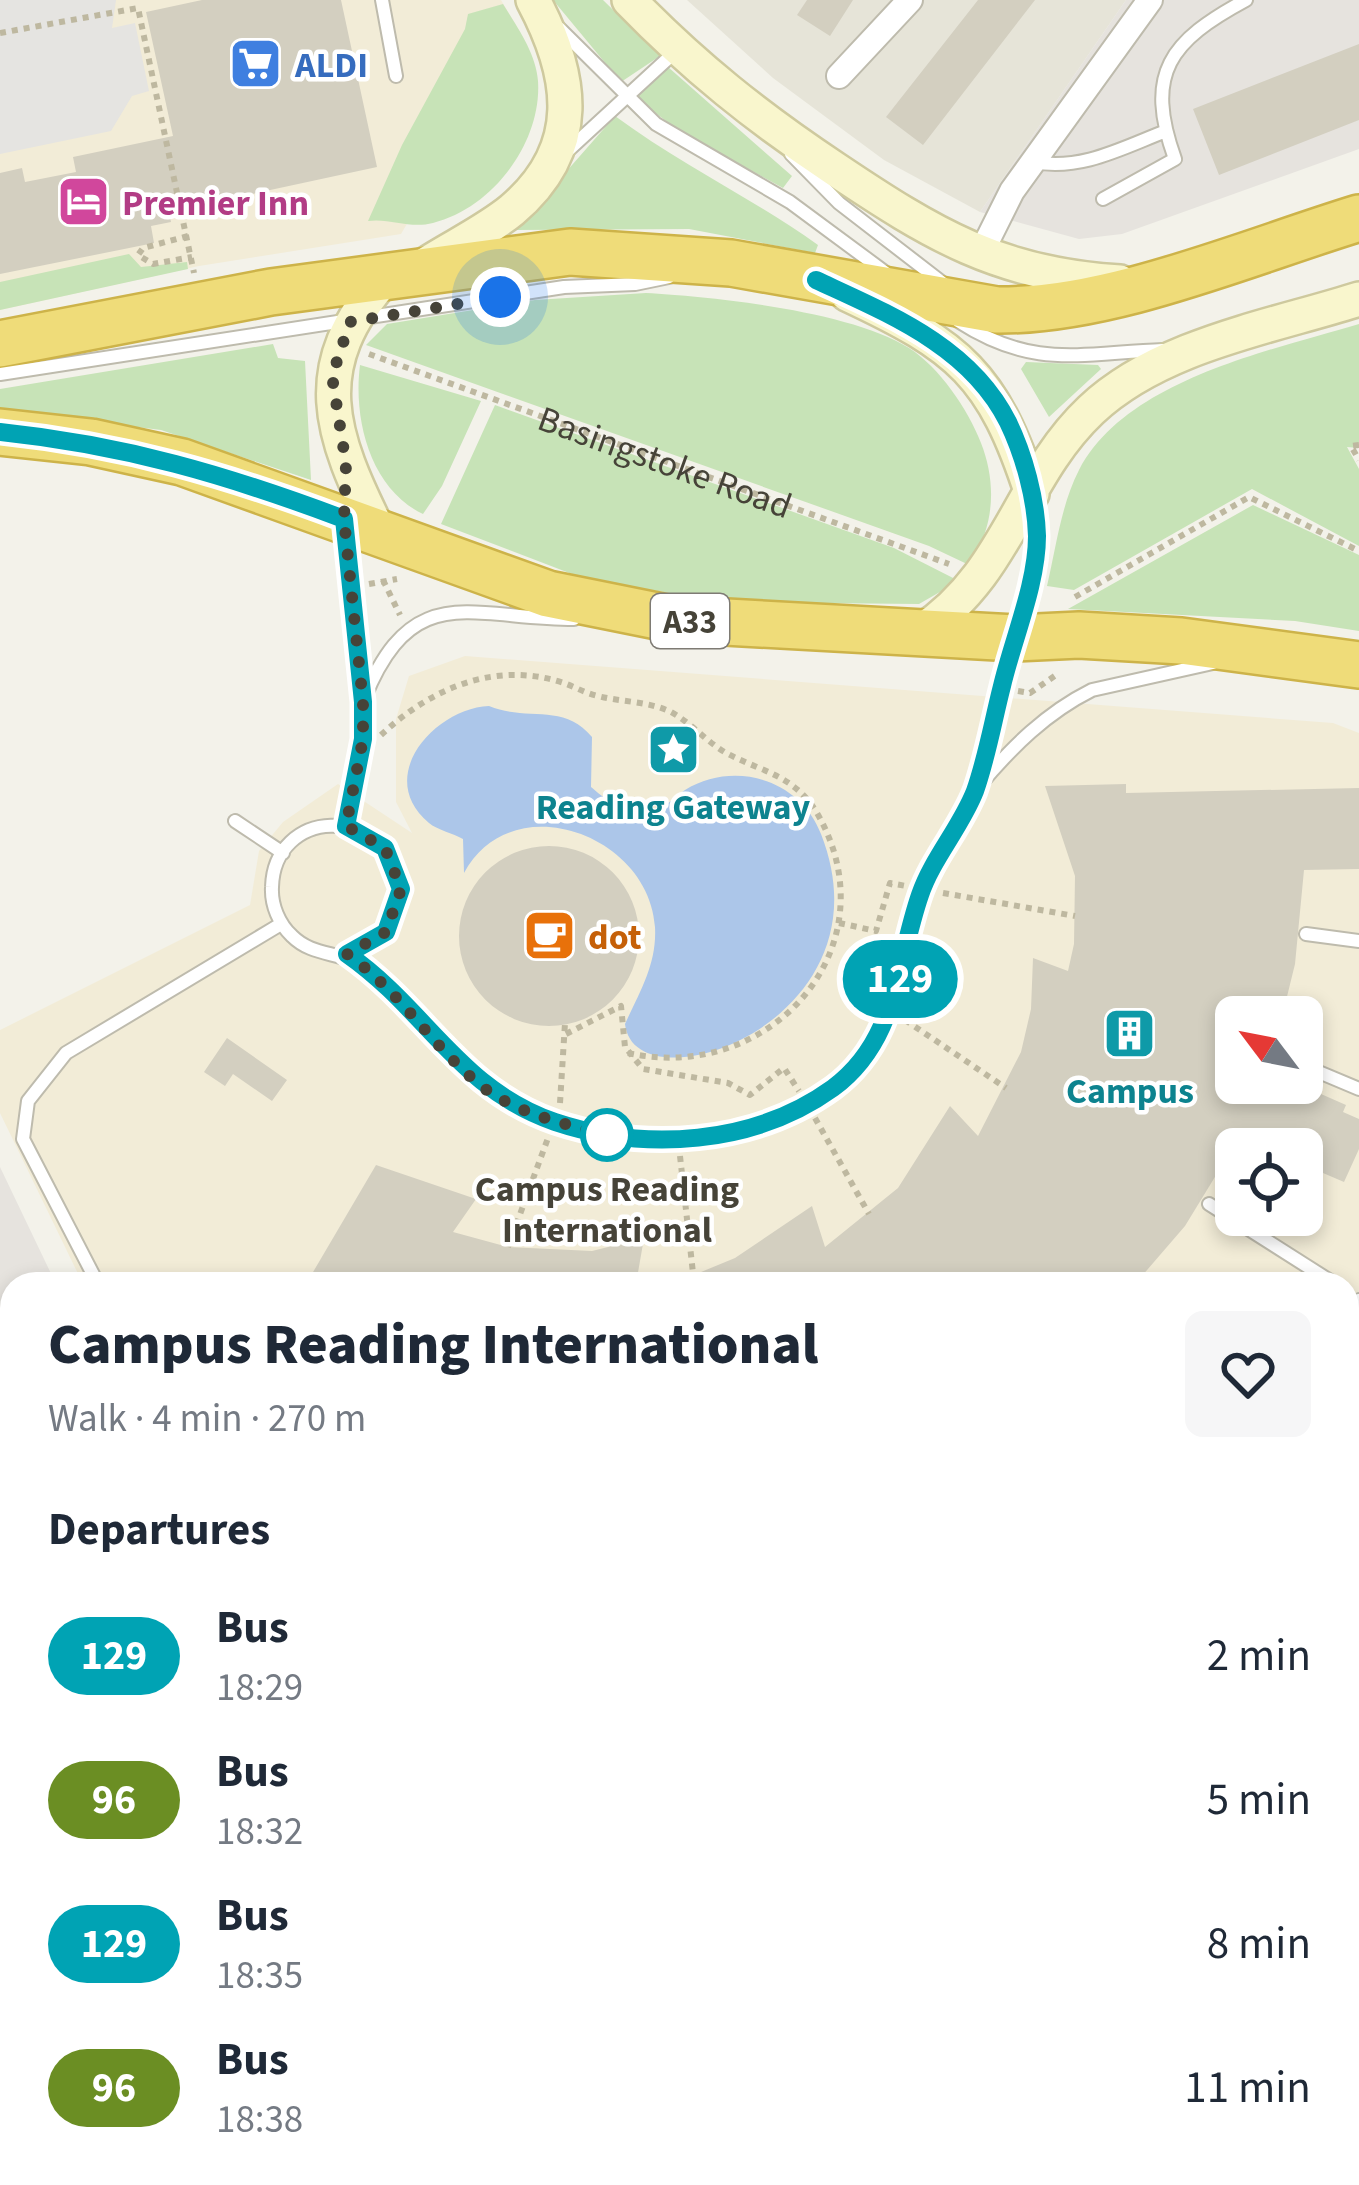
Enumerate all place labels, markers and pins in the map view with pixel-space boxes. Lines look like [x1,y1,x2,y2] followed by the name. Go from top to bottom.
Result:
[228,36,284,92] supermarket icon: ALDI
[294,40,368,91] place label: ALDI
[55,174,111,230] hotel icon: Premier Inn
[122,178,309,229] place label: Premier Inn
[645,722,701,778] place icon: Reading Gateway
[536,782,811,833] place label: Reading Gateway
[521,908,577,964] cafe icon: dot
[588,912,642,963] place label: dot
[1102,1006,1158,1062] building icon: Campus
[1066,1066,1194,1117] place label: Campus
[582,1110,632,1160] marker: Campus Reading International
[475,1164,739,1256] place label: Campus Reading International

